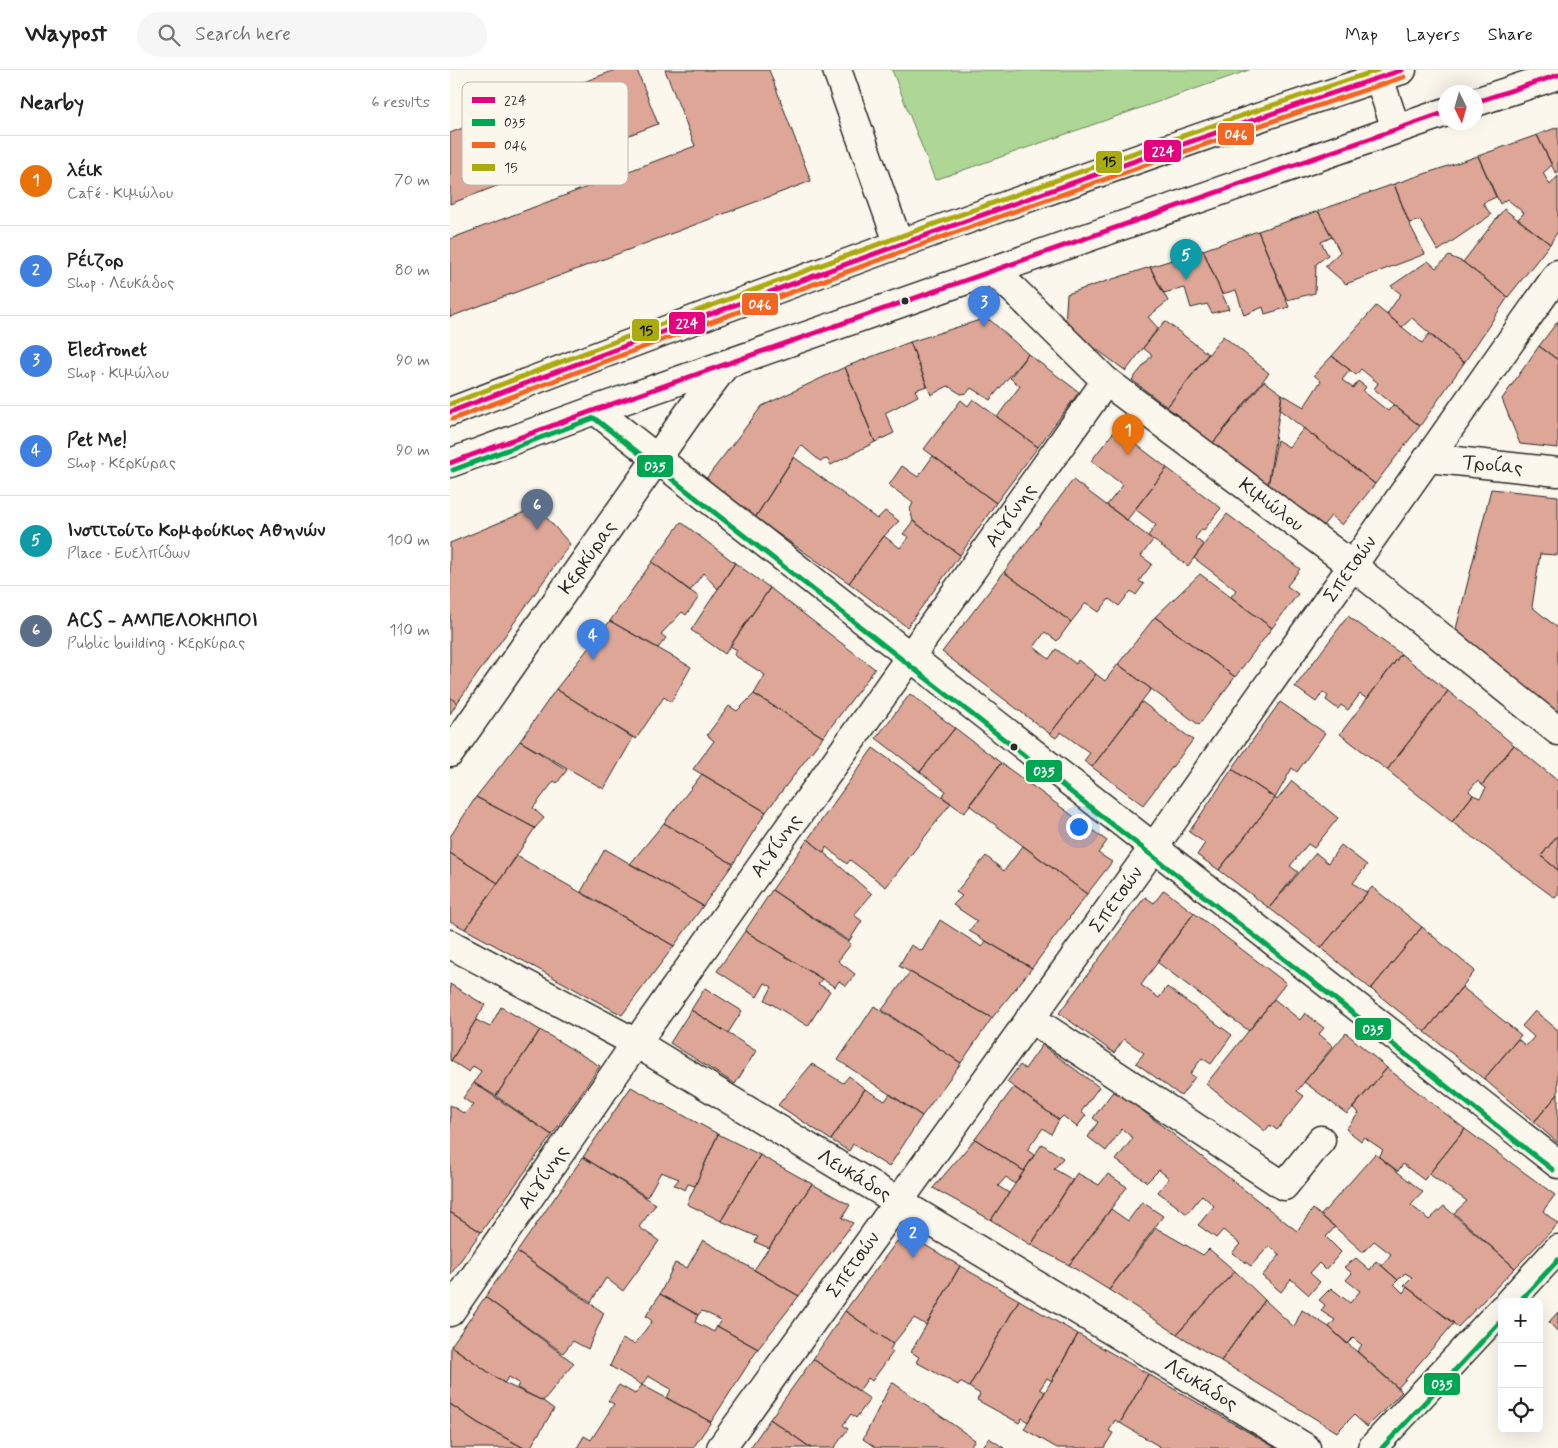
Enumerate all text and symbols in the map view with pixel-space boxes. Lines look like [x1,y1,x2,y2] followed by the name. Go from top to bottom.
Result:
[137,12,487,57] search box
[25,19,107,50] text: Waypost
[155,21,183,49] icon: search
[195,22,291,47] text: Search here
[1345,23,1378,47] text: Map
[1406,23,1460,47] text: Layers
[1488,23,1533,47] text: Share
[462,82,628,185] legend
[1438,85,1483,130] north arrow
[20,89,84,117] text: Nearby
[371,92,430,113] text: 6 results
[504,92,527,110] text: 224
[504,114,526,132] text: 035
[1217,122,1255,146] line badge: 046
[1225,126,1248,144] text: 046
[504,137,527,155] text: 046
[1143,139,1182,163] line badge: 224
[1152,143,1175,161] text: 224
[1095,150,1123,174] line badge: 15
[1102,153,1116,171] text: 15
[67,158,102,183] text: λέικ
[504,159,518,177] text: 15
[32,170,40,191] text: 1
[394,170,430,191] text: 70 m
[67,183,173,204] text: Café · Κιμώλου
[1170,239,1202,280] pin: 5
[67,248,124,273] text: Ρέιζορ
[32,260,40,281] text: 2
[395,260,430,281] text: 80 m
[67,273,174,294] text: Shop · Λευκάδος
[968,286,1000,327] pin: 3
[741,292,779,316] line badge: 046
[749,296,772,314] text: 046
[900,296,910,306] unlabelled marker
[668,311,706,335] line badge: 224
[676,315,699,333] text: 224
[631,318,660,342] line badge: 15
[639,322,653,340] text: 15
[67,338,147,363] text: Electronet
[32,350,40,371] text: 3
[396,350,430,371] text: 90 m
[67,363,169,384] text: Shop · Κιμώλου
[1112,414,1144,455] pin: 1
[67,428,127,453] text: Pet Me!
[31,440,41,461] text: 4
[396,440,430,461] text: 90 m
[1461,448,1525,482] street label: Τροίας
[67,453,176,474] text: Shop · Κερκύρας
[636,454,674,478] line badge: 035
[644,458,666,476] text: 035
[1233,471,1310,538] street label: Κιμώλου
[979,478,1043,553] street label: Αιγίνης
[521,489,553,530] pin: 6
[552,515,623,600] street label: Κερκύρας
[67,518,325,543] text: Ινστιτούτο Κομφούκιος Αθηνών
[31,530,41,551] text: 5
[387,530,430,551] text: 100 m
[1317,530,1383,608] street label: Σπετσών
[67,543,190,564] text: Place · Ευελπίδων
[67,608,258,633] text: ACS - ΑΜΠΕΛΟΚΗΠΟΙ
[577,619,609,660] pin: 4
[32,620,40,641] text: 6
[389,620,430,641] text: 110 m
[67,633,245,654] text: Public building · Κερκύρας
[1009,742,1019,752] unlabelled marker
[1025,759,1063,783] line badge: 035
[1033,763,1055,781] text: 035
[744,808,808,883] street label: Αιγίνης
[1066,814,1092,840] your location
[1083,861,1149,938] street label: Σπετσών
[1354,1017,1392,1041] line badge: 035
[1362,1021,1384,1039] text: 035
[512,1139,575,1215] street label: Αιγίνης
[812,1142,897,1208] street label: Λευκάδος
[897,1217,929,1258] pin: 2
[820,1226,886,1303] street label: Σπετσών
[1498,1298,1543,1433] map controls
[1498,1298,1543,1343] button: +
[1498,1343,1543,1388] button: −
[1159,1352,1243,1417] street label: Λευκάδος
[1423,1372,1461,1396] line badge: 035
[1431,1376,1453,1394] text: 035
[1498,1388,1543,1433] button: locate

